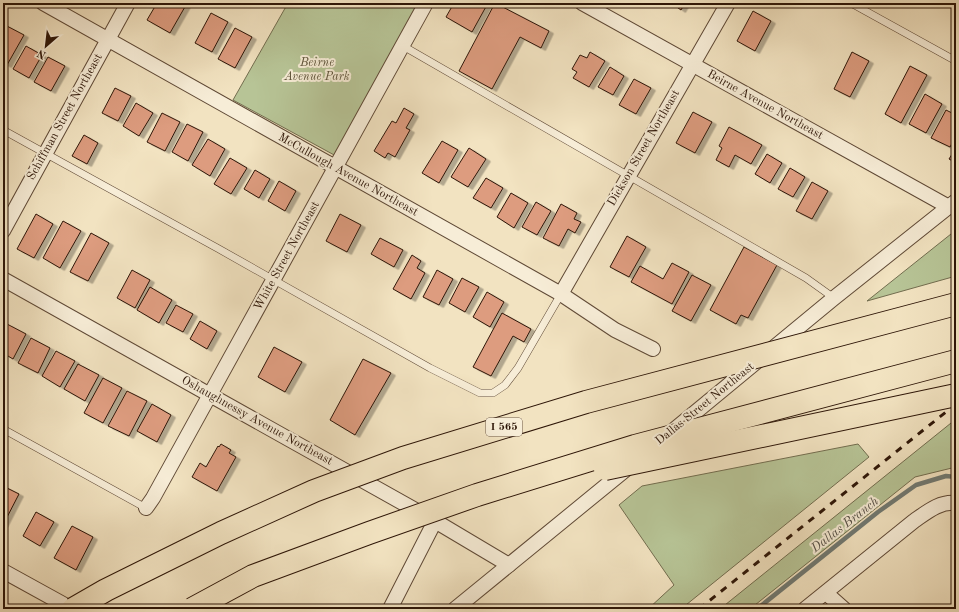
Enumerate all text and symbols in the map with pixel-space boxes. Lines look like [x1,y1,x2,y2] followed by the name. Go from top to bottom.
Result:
[26,26,66,66] north arrow
[24,51,106,183] street label: Schiffman Street Northeast
[283,57,350,83] park label: Beirne Avenue Park
[705,68,825,142] street label: Beirne Avenue Northeast
[606,88,682,208] street label: Dickson Street Northeast
[276,131,420,219] street label: McCullough Avenue Northeast
[252,200,322,312] street label: White Street Northeast
[653,361,757,447] street label: Dallas Street Northeast
[179,374,335,468] street label: Oshaughnessy Avenue Northeast
[486,418,522,436] road number: I 565
[808,495,881,556] water label: Dallas Branch

